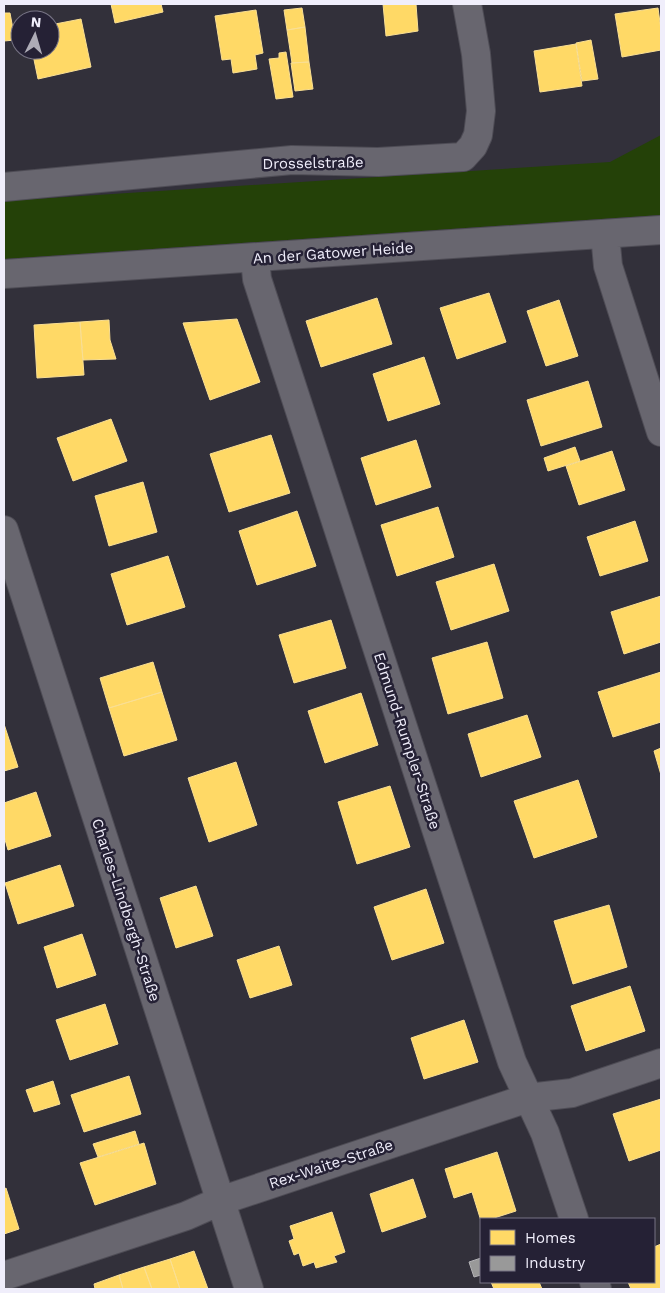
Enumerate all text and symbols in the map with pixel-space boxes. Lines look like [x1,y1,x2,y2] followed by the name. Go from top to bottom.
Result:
[10,10,60,60] north arrow
[30,14,42,30] text: N
[262,153,364,173] street label: Drosselstraße
[252,238,414,268] street label: An der Gatower Heide
[370,650,444,832] street label: Edmund-Rumpler-Straße
[88,816,164,1004] street label: Charles-Lindbergh-Straße
[267,1135,395,1193] street label: Rex-Waite-Straße
[480,1218,655,1283] legend
[525,1229,576,1247] text: Homes
[525,1254,586,1272] text: Industry

